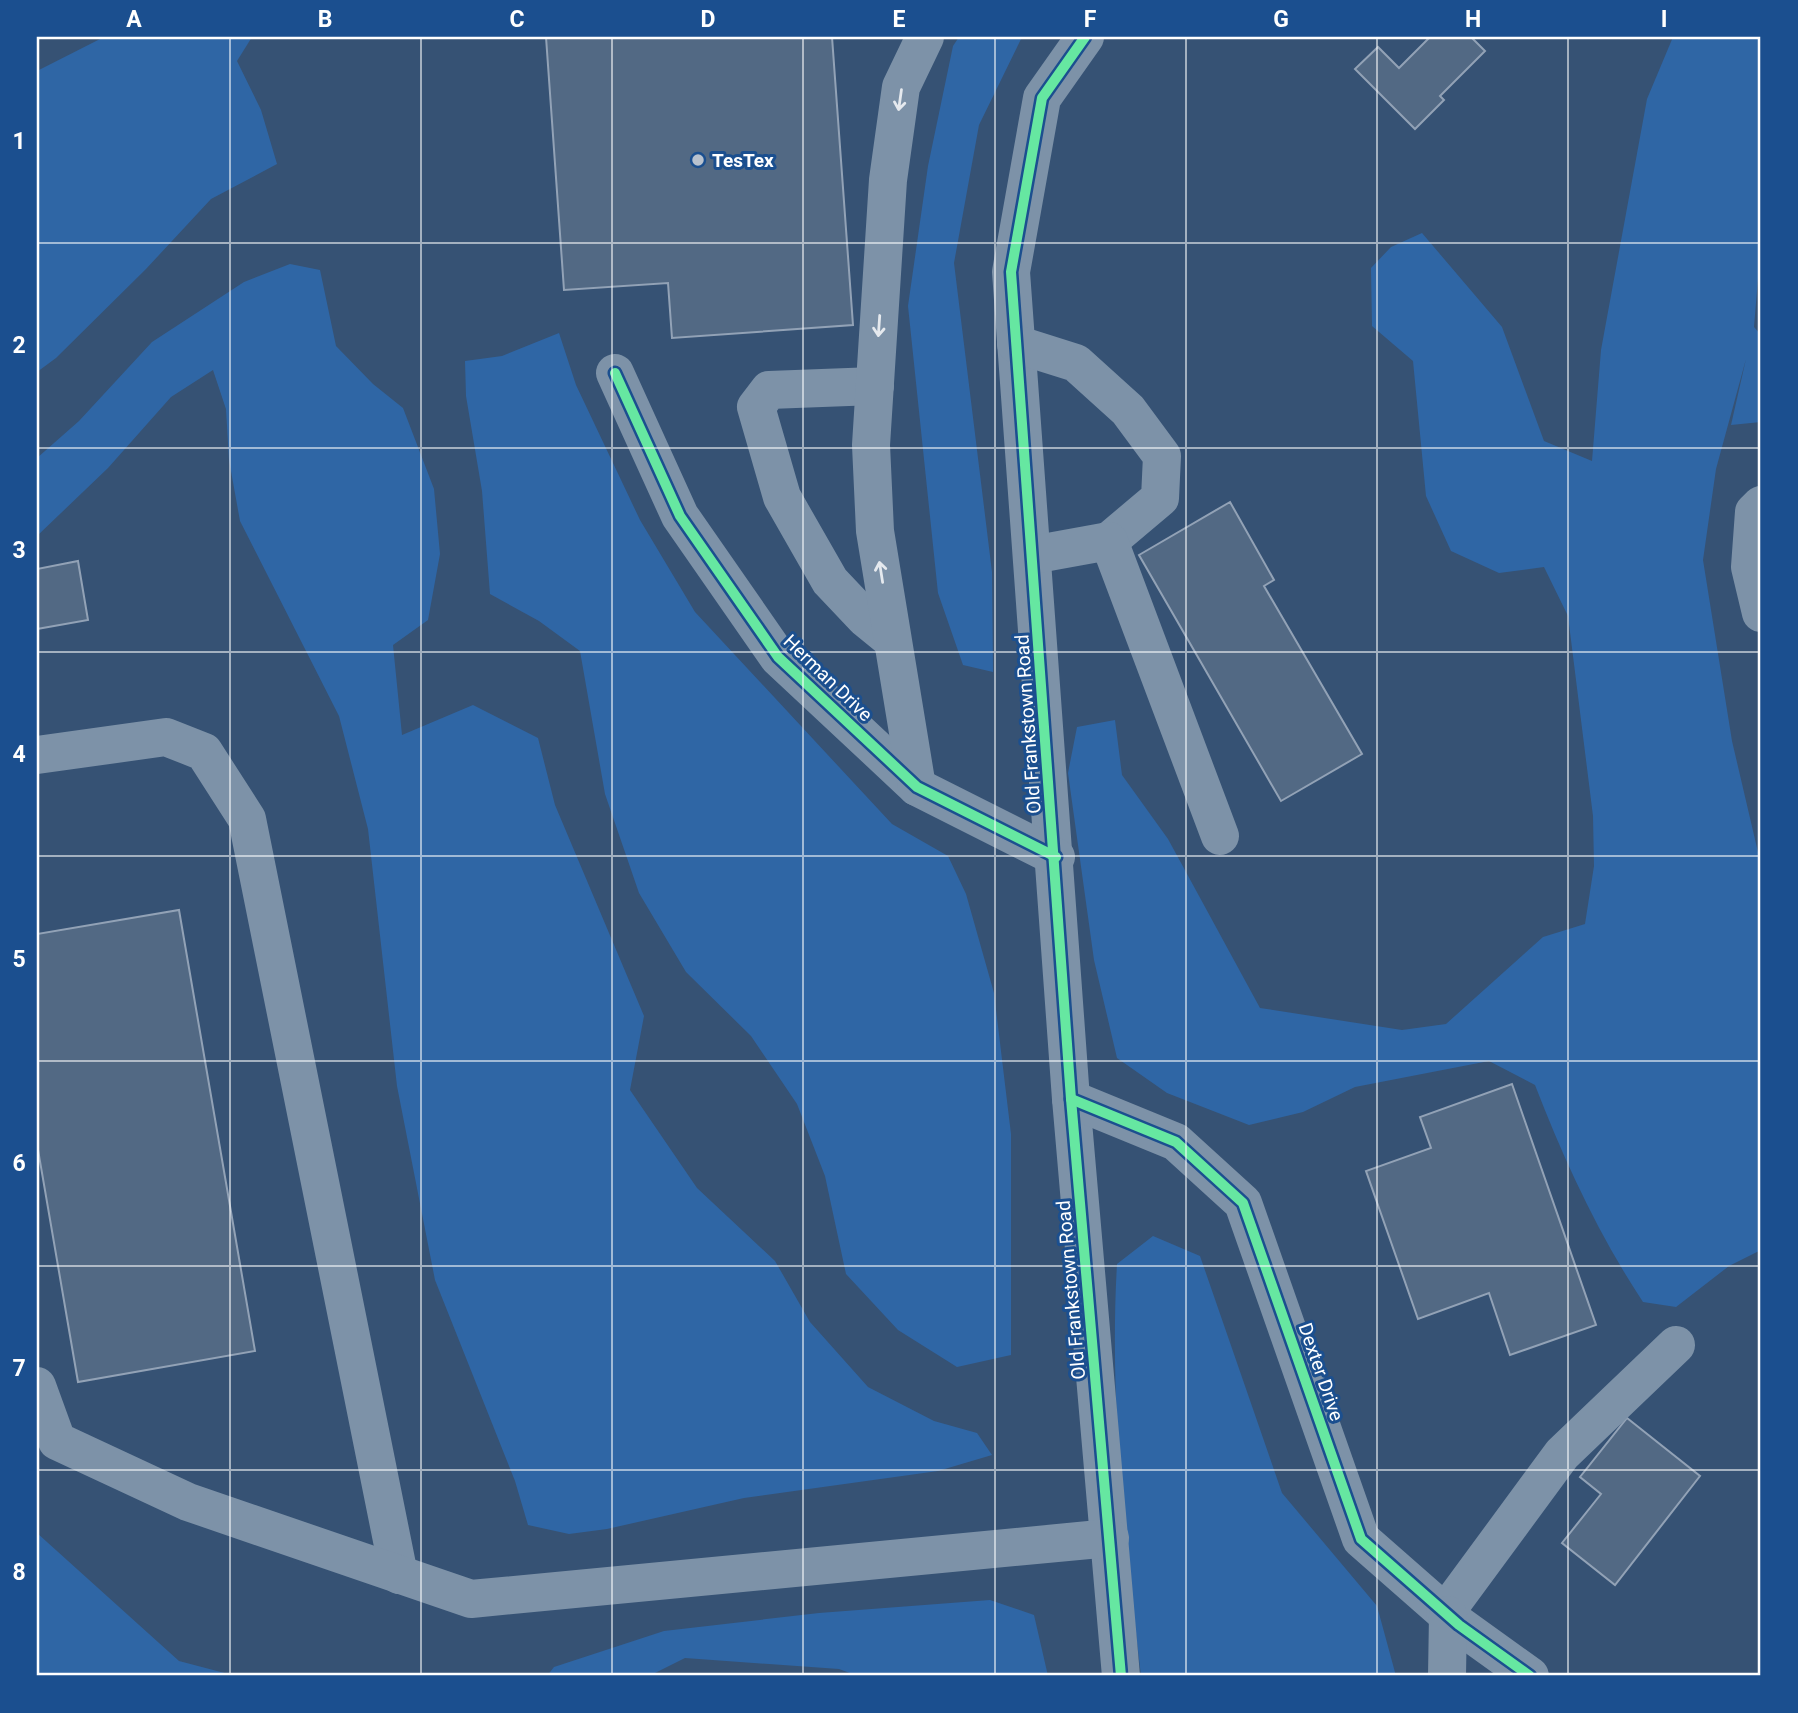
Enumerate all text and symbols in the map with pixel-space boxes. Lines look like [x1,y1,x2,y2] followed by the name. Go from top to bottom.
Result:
[126,6,142,33] text: A
[318,6,332,33] text: B
[509,6,525,33] text: C
[701,6,715,33] text: D
[893,6,906,33] text: E
[1084,6,1097,33] text: F
[1273,6,1289,33] text: G
[1465,6,1481,33] text: H
[1661,6,1667,33] text: I
[893,88,906,110] one-way arrow
[12,128,26,155] text: 1
[712,149,774,172] place label: TesTex
[690,152,706,168] marker: TesTex
[872,314,885,337] one-way arrow
[12,332,26,359] text: 2
[12,537,26,564] text: 3
[874,561,887,584] one-way arrow
[779,630,877,726] street label: Herman Drive
[1010,634,1046,814] street label: Old Frankstown Road
[12,741,26,768] text: 4
[12,946,26,973] text: 5
[12,1150,26,1177] text: 6
[1052,1200,1090,1380] street label: Old Frankstown Road
[1294,1320,1348,1424] street label: Dexter Drive
[12,1355,26,1382] text: 7
[12,1559,26,1586] text: 8

